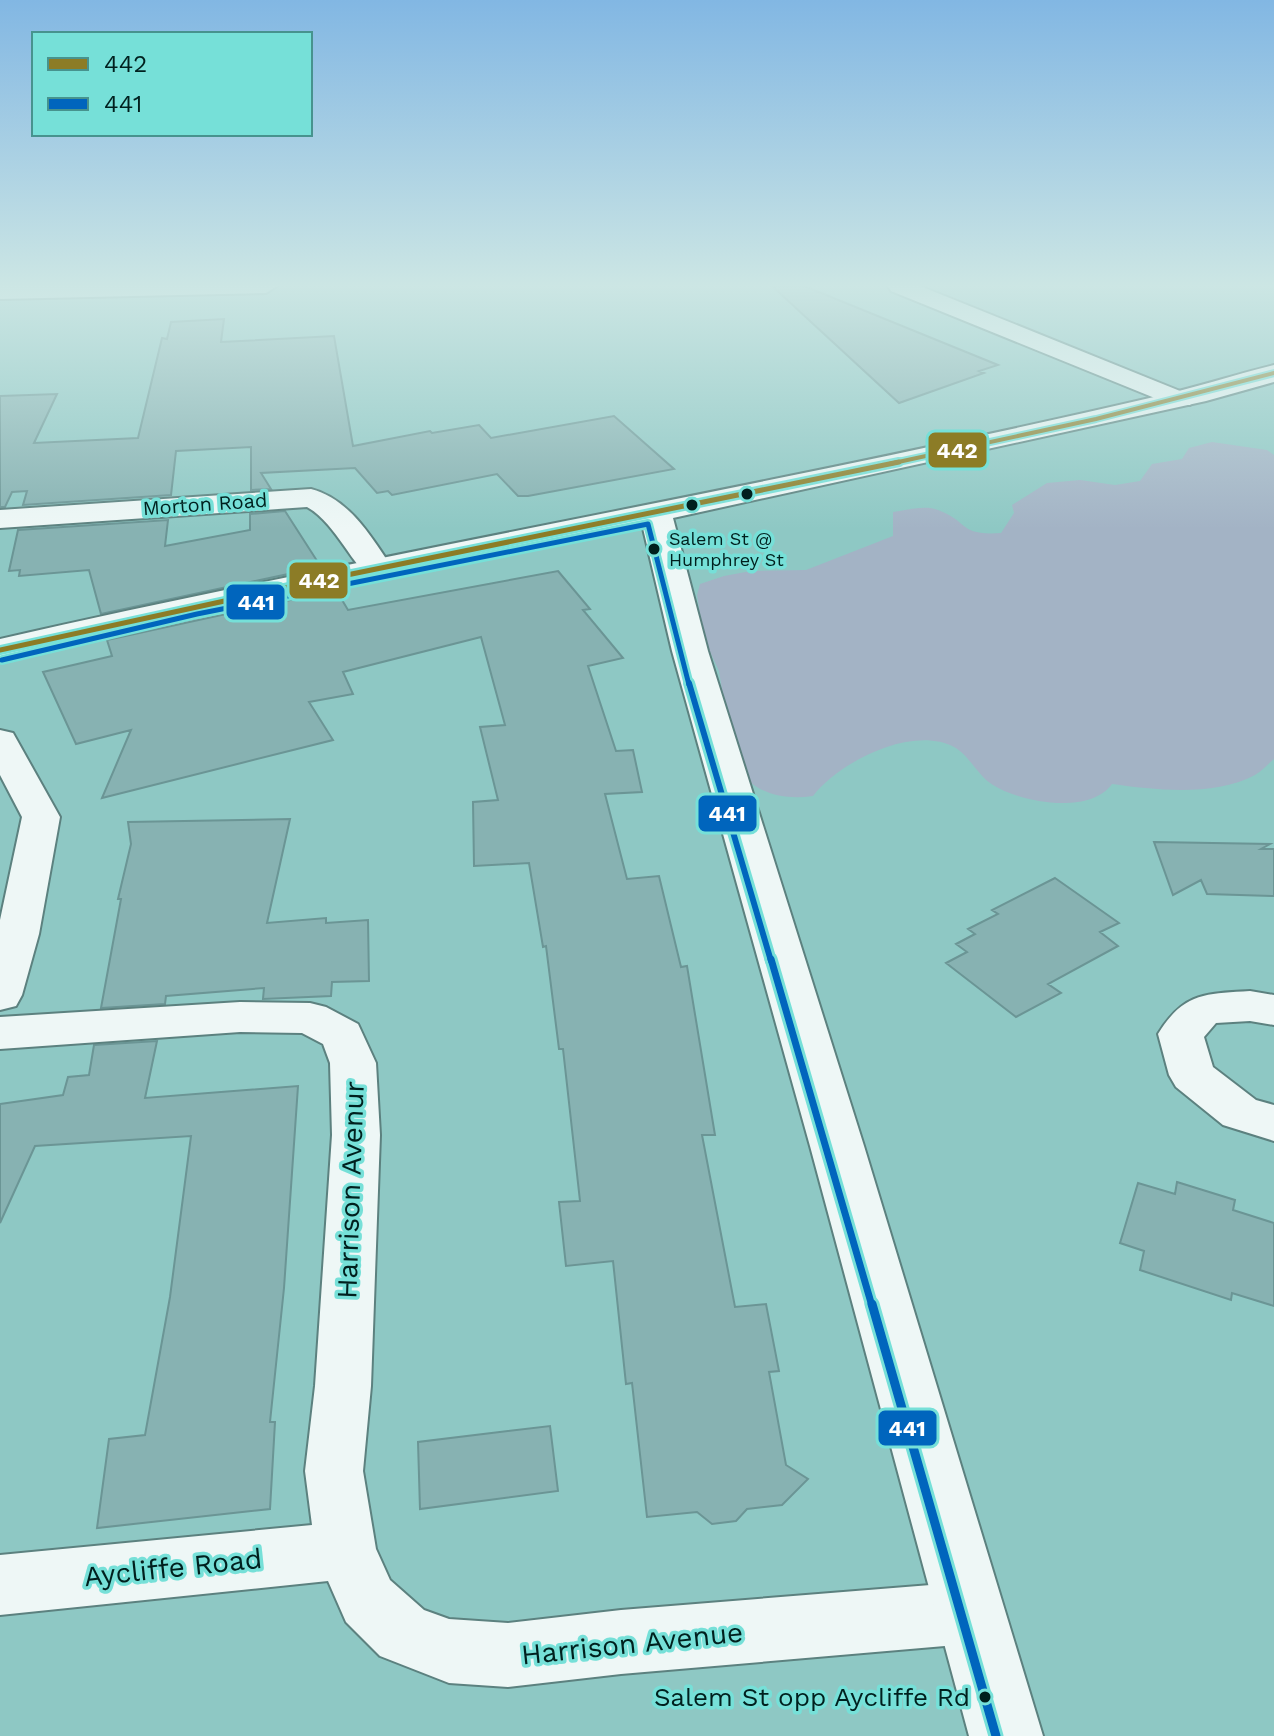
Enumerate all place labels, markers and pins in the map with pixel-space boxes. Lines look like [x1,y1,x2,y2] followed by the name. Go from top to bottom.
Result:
[739,486,755,502] unlabelled marker
[684,497,700,513] unlabelled marker
[669,528,784,570] place label: Salem St @ Humphrey St
[646,541,662,557] marker: Salem St @ Humphrey St
[654,1682,970,1712] place label: Salem St opp Aycliffe Rd
[977,1689,993,1705] marker: Salem St opp Aycliffe Rd

